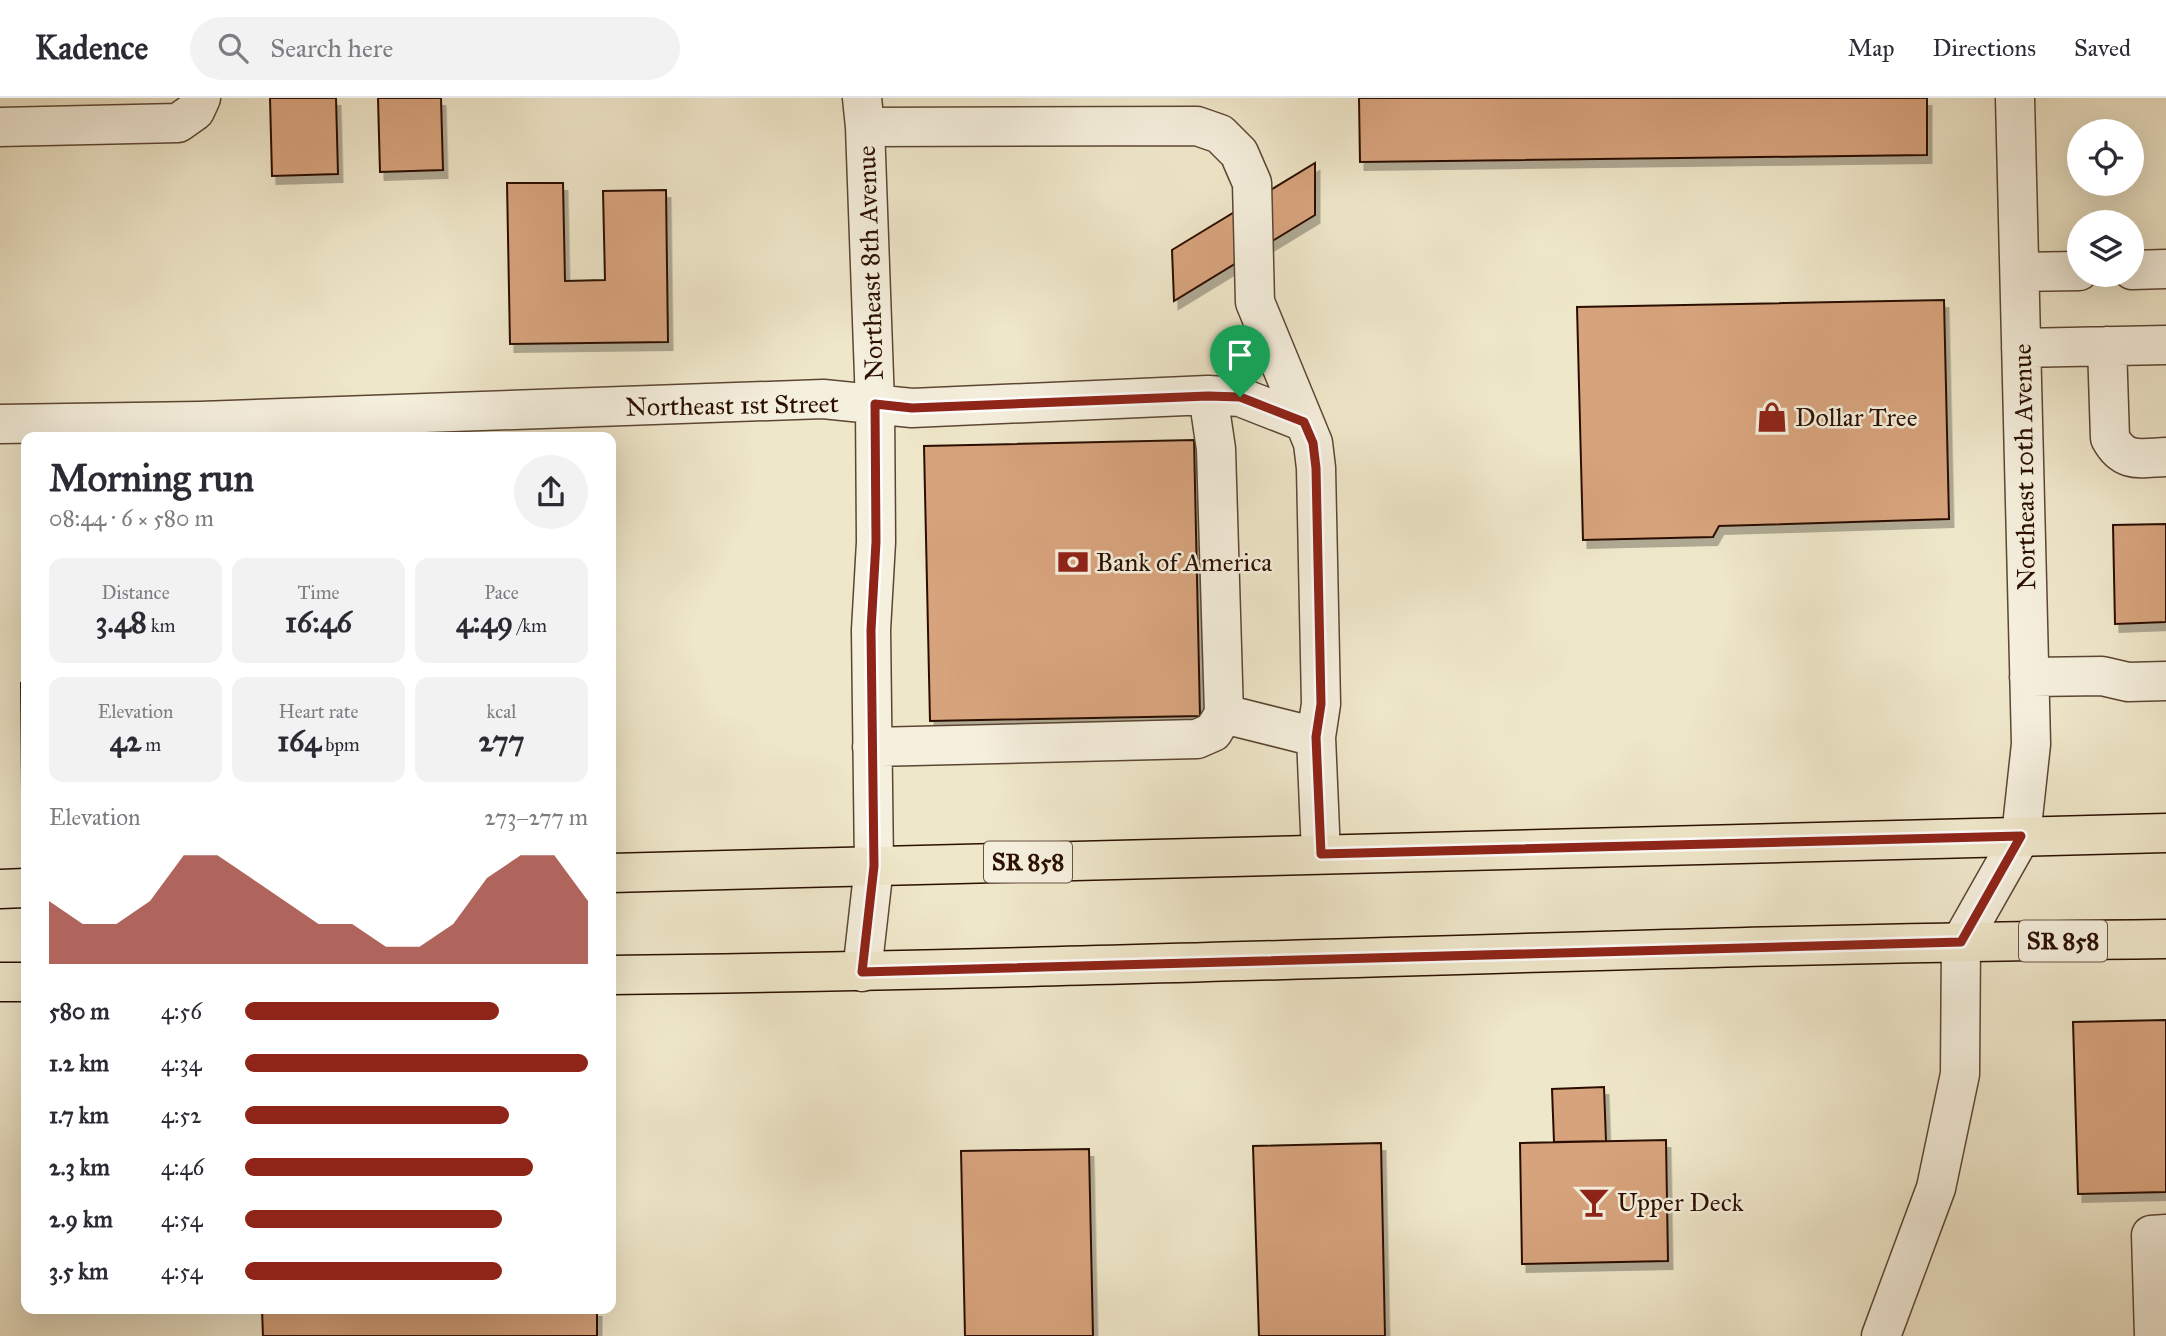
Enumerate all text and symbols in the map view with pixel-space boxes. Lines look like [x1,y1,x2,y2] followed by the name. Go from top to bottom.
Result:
[190,17,680,80] search box
[35,28,148,68] text: Kadence
[214,29,252,67] icon: search
[270,32,393,64] text: Search here
[1848,33,1895,63] text: Map
[1933,33,2036,63] text: Directions
[2074,33,2131,63] text: Saved
[2067,119,2144,287] map controls
[2067,119,2144,196] button: locate
[850,145,890,381] street label: Northeast 8th Avenue
[2067,210,2144,287] button: layers
[1210,325,1270,397] pin
[1221,336,1259,374] icon: arrive
[2006,343,2042,591] street label: Northeast 10th Avenue
[625,387,839,423] street label: Northeast 1st Street
[1755,400,1789,434] shop icon: Dollar Tree
[1795,401,1918,433] place label: Dollar Tree
[49,455,254,501] text: Morning run
[514,455,588,529] button: share
[49,504,214,532] text: 08:44 · 6 × 580 m
[1056,545,1090,579] bank icon: Bank of America
[1096,546,1272,578] place label: Bank of America
[101,581,170,604] text: Distance
[297,581,340,604] text: Time
[484,581,519,604] text: Pace
[95,604,147,640] text: 3.48
[285,604,352,640] text: 16:46
[456,604,513,640] text: 4:49
[147,614,176,637] text: km
[513,614,547,637] text: /km
[98,700,173,723] text: Elevation
[279,700,358,723] text: Heart rate
[487,700,516,723] text: kcal
[110,723,141,759] text: 42
[277,723,321,759] text: 164
[478,723,525,759] text: 277
[141,733,161,756] text: m
[321,733,360,756] text: bpm
[49,803,140,831] text: Elevation
[484,803,588,831] text: 273–277 m
[984,842,1072,882] road number: SR 858
[2019,920,2107,962] road number: SR 858
[49,997,110,1025] text: 580 m
[161,997,202,1025] text: 4:56
[49,1049,109,1077] text: 1.2 km
[161,1049,202,1077] text: 4:34
[49,1101,109,1129] text: 1.7 km
[161,1101,202,1129] text: 4:52
[49,1153,110,1181] text: 2.3 km
[161,1153,204,1181] text: 4:46
[1577,1185,1611,1219] bar icon: Upper Deck
[1617,1186,1745,1218] place label: Upper Deck
[49,1205,113,1233] text: 2.9 km
[161,1205,203,1233] text: 4:54
[49,1257,108,1285] text: 3.5 km
[161,1257,203,1285] text: 4:54

